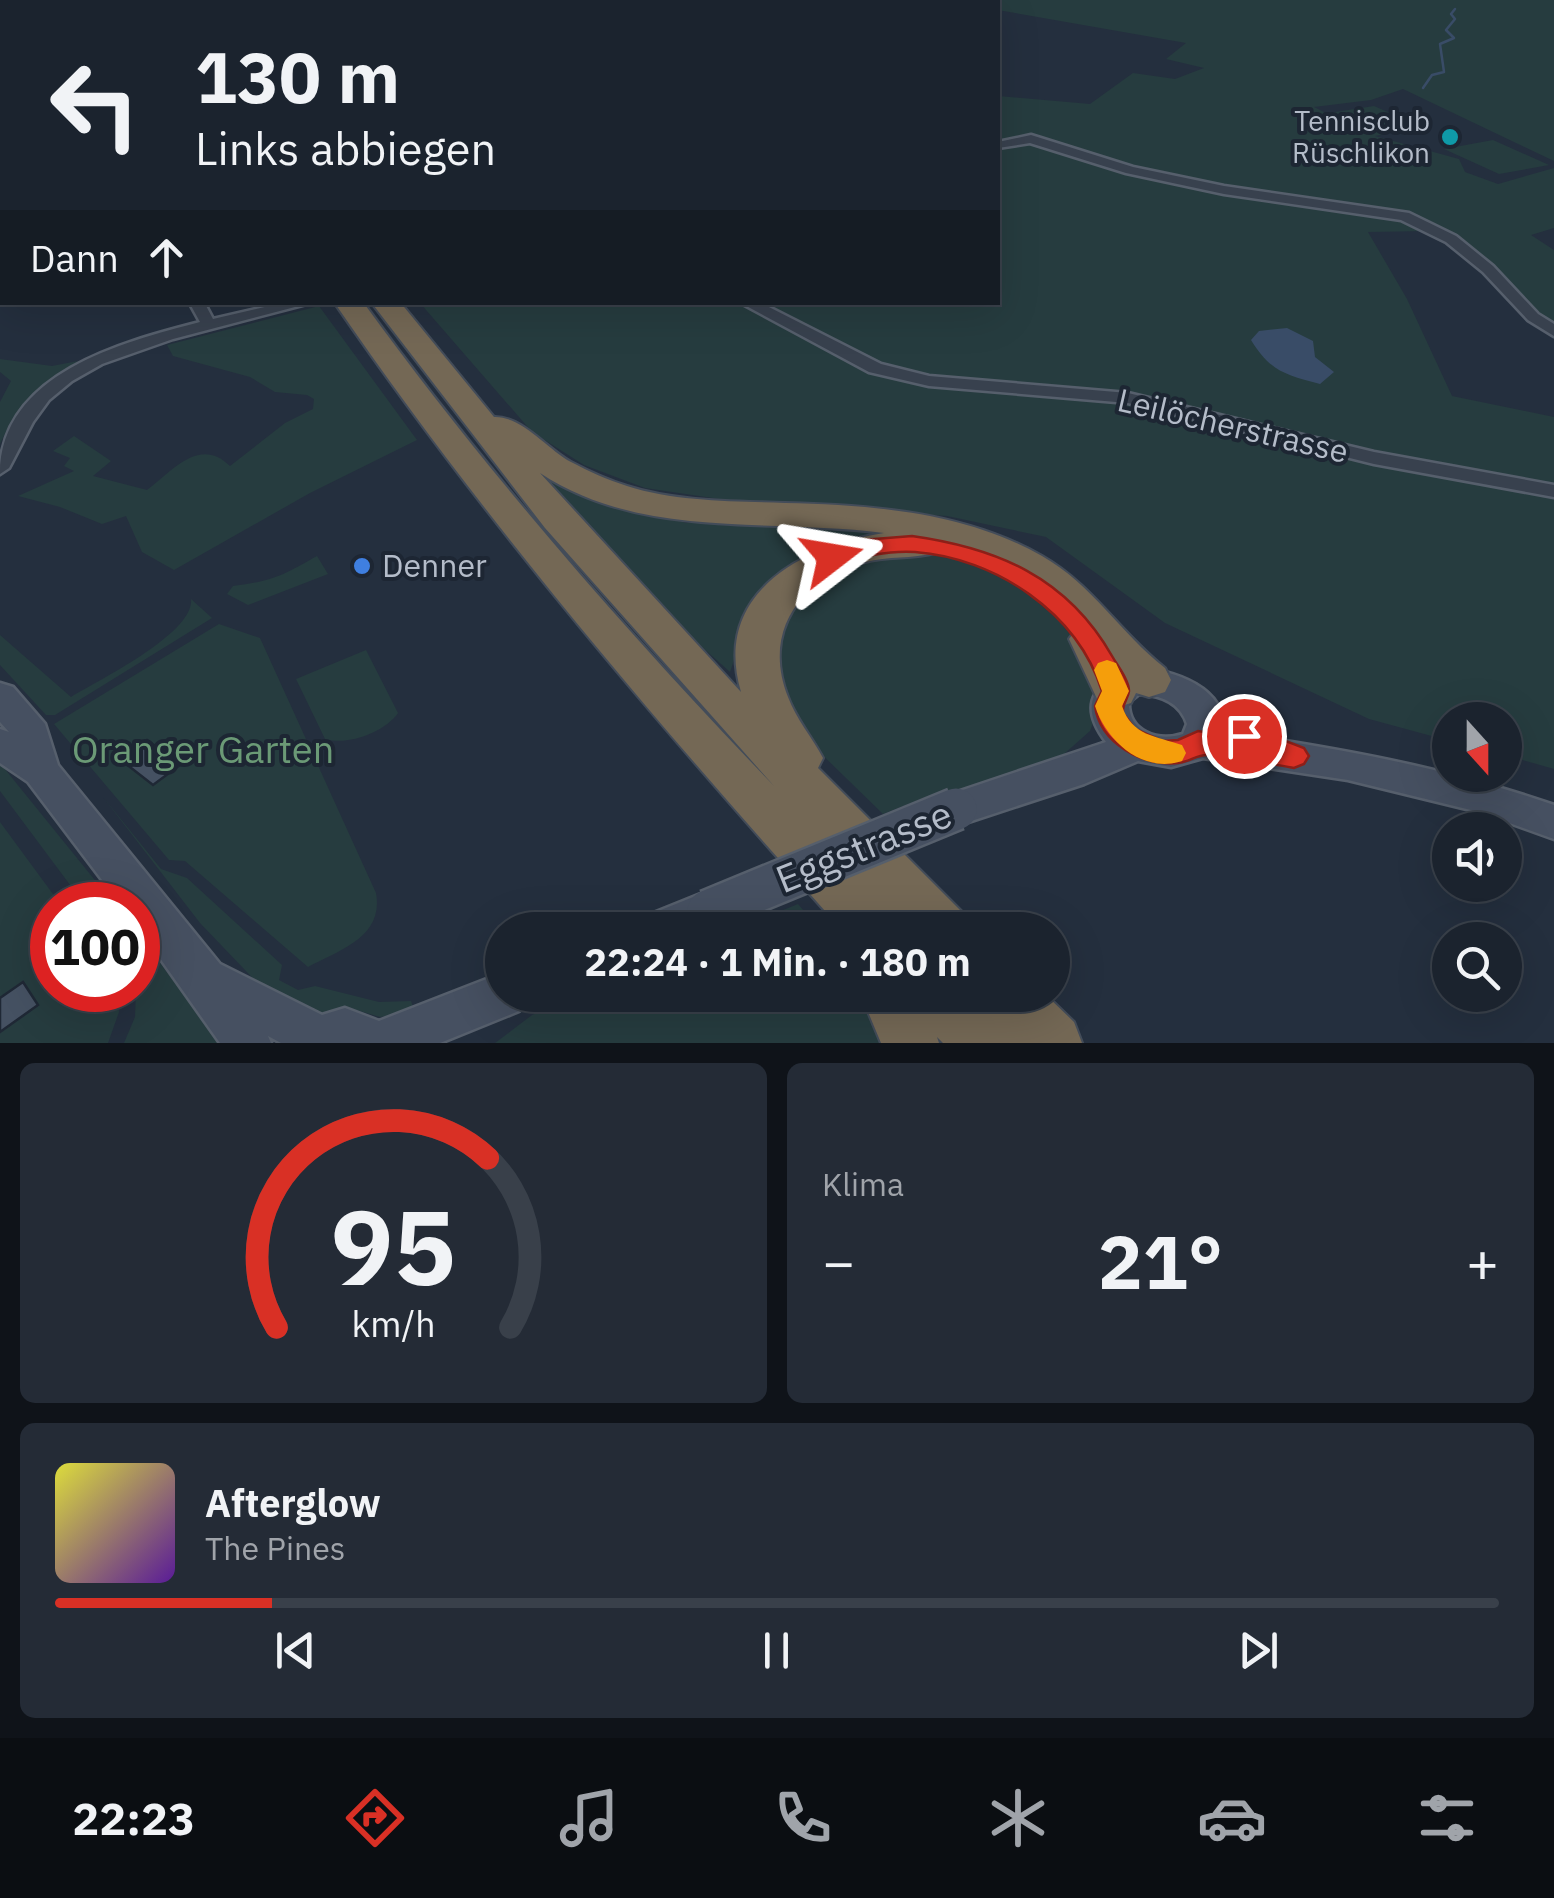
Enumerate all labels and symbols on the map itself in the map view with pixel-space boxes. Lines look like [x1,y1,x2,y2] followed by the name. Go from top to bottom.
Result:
[1292,102,1430,171] place label: Tennisclub Rüschlikon
[1439,126,1461,148] marker: Tennisclub Rüschlikon
[1114,378,1353,472] street label: Leilöcherstrasse
[780,505,884,609] position arrow
[382,544,487,586] place label: Denner
[351,555,373,577] marker: Denner
[1202,694,1287,779] pin
[1432,702,1522,792] north arrow
[72,724,334,773] park label: Oranger Garten
[768,788,959,903] street label: Eggstrasse
[30,882,160,1012] speed limit sign: 100

